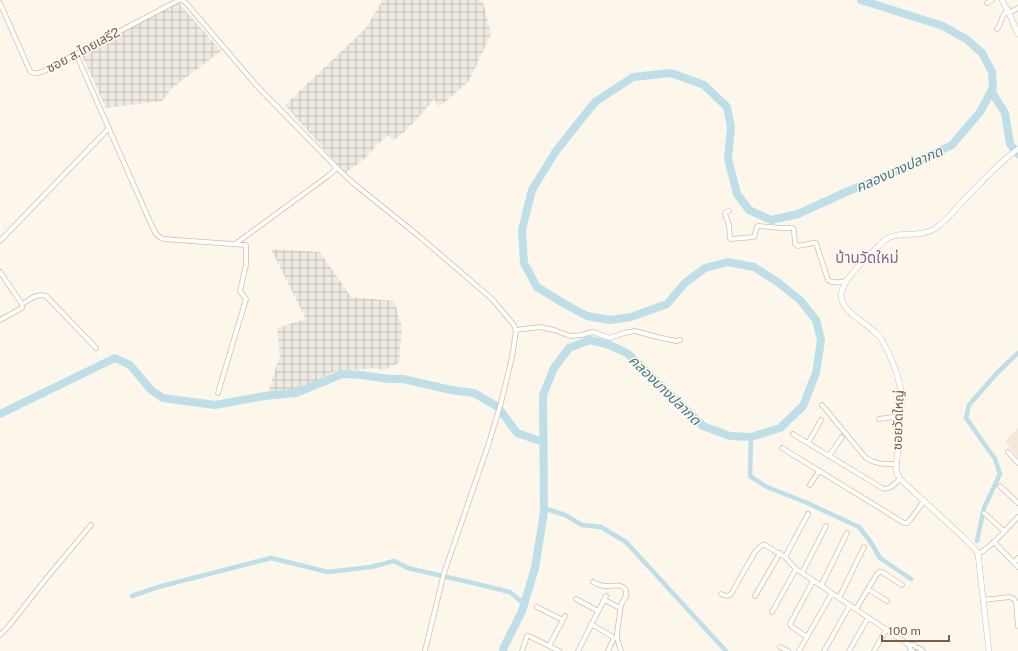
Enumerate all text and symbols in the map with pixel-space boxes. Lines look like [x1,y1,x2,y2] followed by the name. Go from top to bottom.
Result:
[44,24,122,76] street label: ซอย ส.ไทยเสรี2
[853,143,945,195] water label: คลองบางปลากด
[835,249,899,266] district label: บ้านวัดใหม่
[626,352,704,428] water label: คลองบางปลากด
[889,390,907,450] street label: ซอยวัดใหญ่
[882,617,949,643] scale bar
[888,624,921,638] text: 100 m

